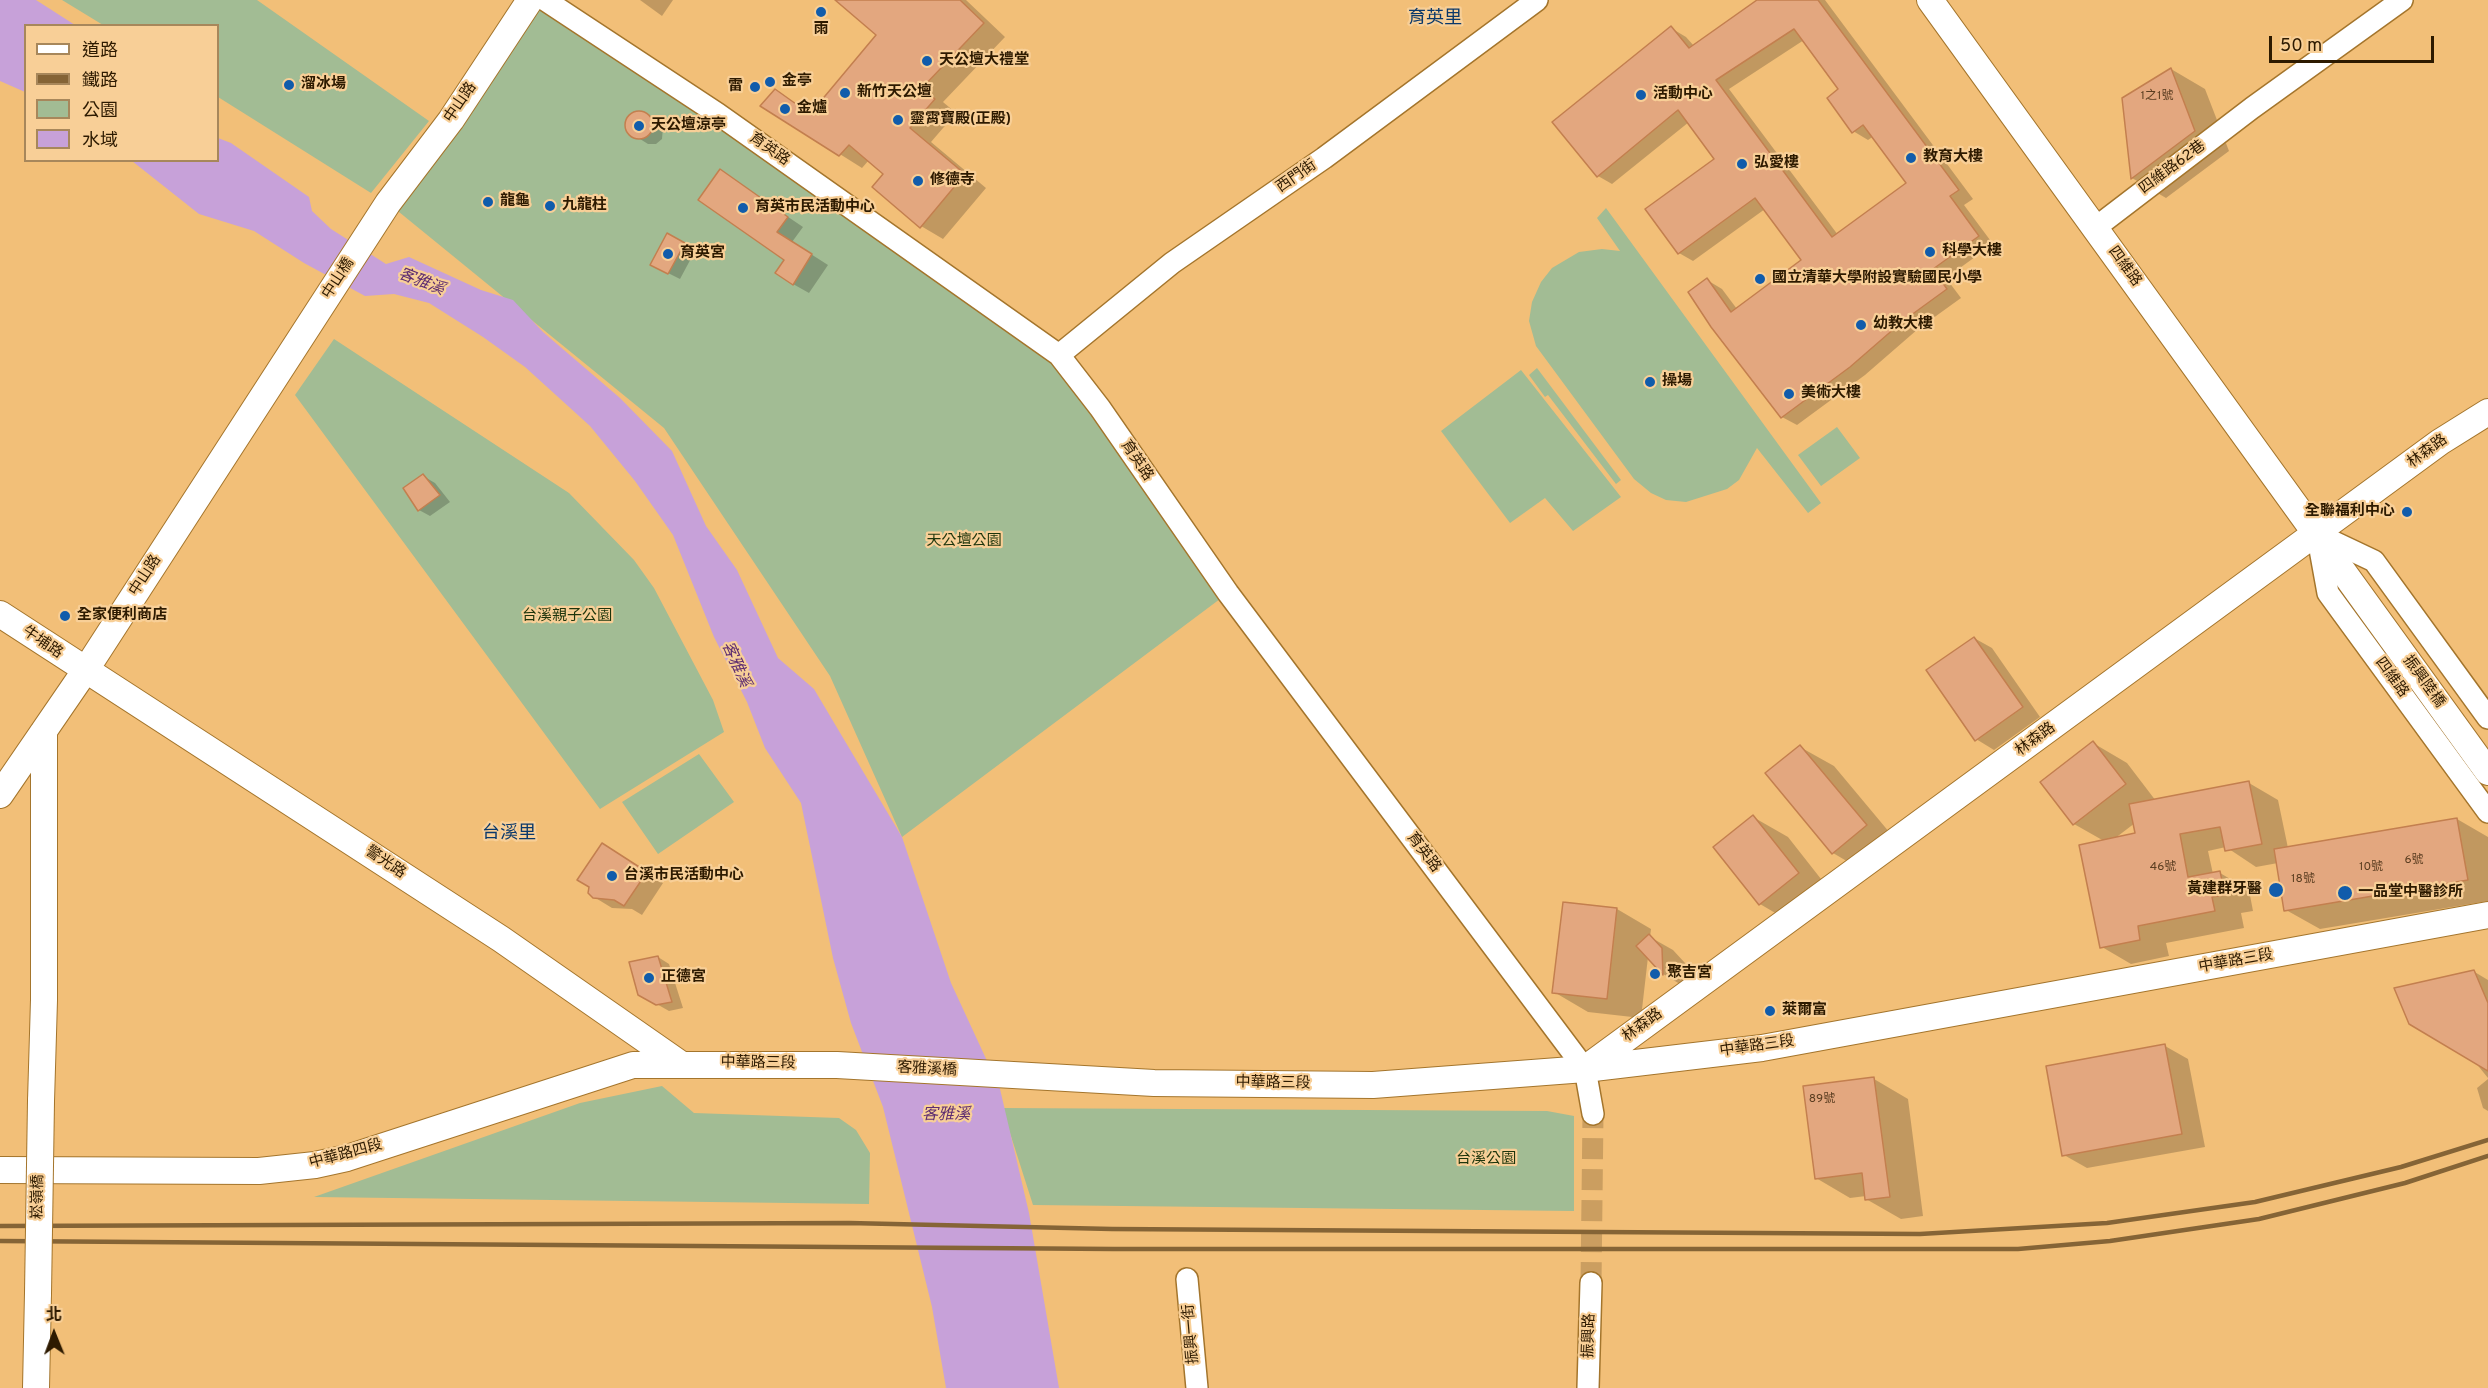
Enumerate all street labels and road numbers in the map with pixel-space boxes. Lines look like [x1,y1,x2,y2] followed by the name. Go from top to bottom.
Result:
[441,79,481,127] street label: 中山路
[745,130,793,170] street label: 育英路
[2136,137,2210,199] street label: 四維路62巷
[1273,157,1321,197] street label: 西門街
[2103,244,2145,290] street label: 四維路
[319,255,359,303] street label: 中山橋
[2405,431,2451,473] street label: 林森路
[1116,437,1156,485] street label: 育英路
[126,552,166,600] street label: 中山路
[18,623,66,663] street label: 牛埔路
[2398,652,2448,712] street label: 振興陸橋
[2370,655,2412,701] street label: 四維路
[2013,719,2059,761] street label: 林森路
[1402,830,1444,876] street label: 育英路
[361,843,409,883] street label: 警光路
[2198,947,2274,977] street label: 中華路三段
[1620,1005,1666,1047] street label: 林森路
[1719,1033,1795,1061] street label: 中華路三段
[720,1054,796,1074] street label: 中華路三段
[897,1059,957,1081] street label: 客雅溪橋
[1235,1074,1311,1094] street label: 中華路三段
[307,1137,385,1173] street label: 中華路四段
[30,1174,48,1220] street label: 崧嶺橋
[1180,1303,1204,1365] street label: 振興一街
[1580,1313,1600,1359] street label: 振興路

